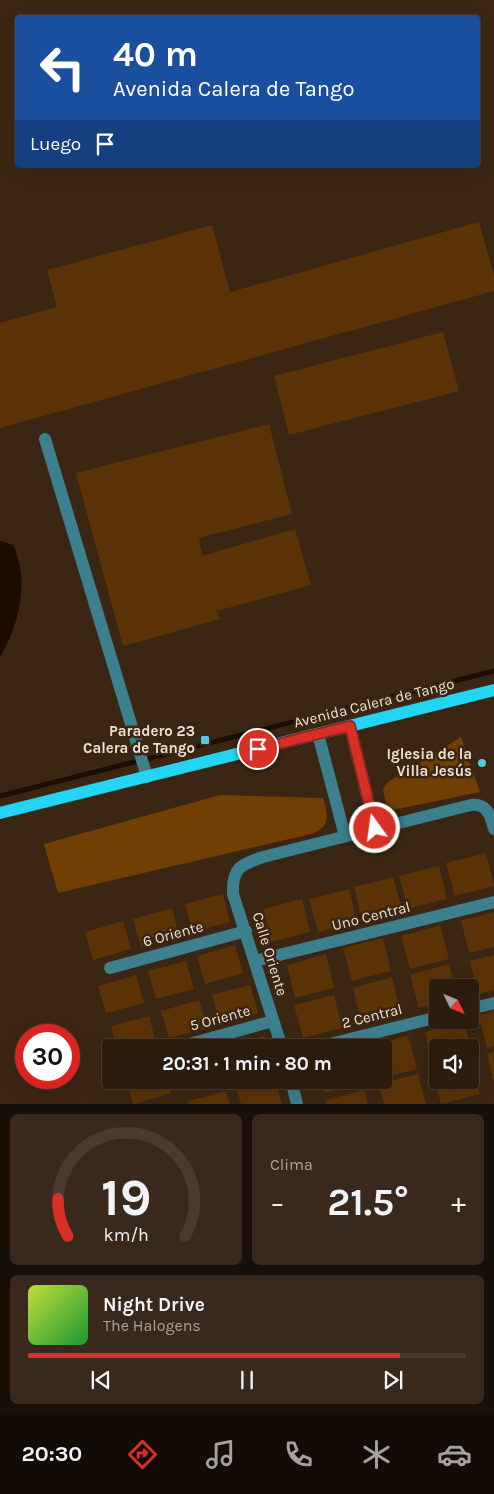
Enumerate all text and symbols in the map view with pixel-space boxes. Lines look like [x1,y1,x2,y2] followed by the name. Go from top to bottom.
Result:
[113,34,198,75] text: 40 m
[30,35,95,100] icon: left
[113,76,355,102] text: Avenida Calera de Tango
[91,130,119,158] icon: arrive
[30,133,81,155] text: Luego
[292,674,456,732] street label: Avenida Calera de Tango
[83,722,195,757] place label: Paradero 23 Calera de Tango
[237,728,279,770] pin
[199,734,211,746] marker: Paradero 23 Calera de Tango
[244,735,272,763] icon: arrive
[386,745,472,780] place label: Iglesia de la Villa Jesús
[476,757,488,769] marker: Iglesia de la Villa Jesús
[348,801,400,853] position arrow
[330,898,412,934] street label: Uno Central
[249,910,291,998] street label: Calle Oriente
[141,917,205,951] street label: 6 Oriente
[429,979,479,1029] north arrow
[429,979,479,1089] map controls
[340,1000,404,1032] street label: 2 Central
[188,1001,252,1035] street label: 5 Oriente
[15,1024,80,1089] speed limit sign: 30
[429,1039,479,1089] button: sound
[162,1053,332,1075] text: 20:31 · 1 min · 80 m
[270,1155,313,1174] text: Clima
[101,1167,151,1228] text: 19
[327,1180,409,1225] text: 21.5°
[270,1186,285,1219] text: −
[451,1186,466,1219] text: +
[103,1225,149,1246] text: km/h
[103,1294,205,1316] text: Night Drive
[103,1316,201,1335] text: The Halogens
[87,1366,115,1394] icon: previous
[233,1366,261,1394] icon: pause
[379,1366,407,1394] icon: next
[125,1437,160,1472] icon: directions
[203,1437,238,1472] icon: music
[281,1437,316,1472] icon: phone
[359,1437,394,1472] icon: climate
[437,1437,472,1472] icon: car
[22,1441,82,1467] text: 20:30

